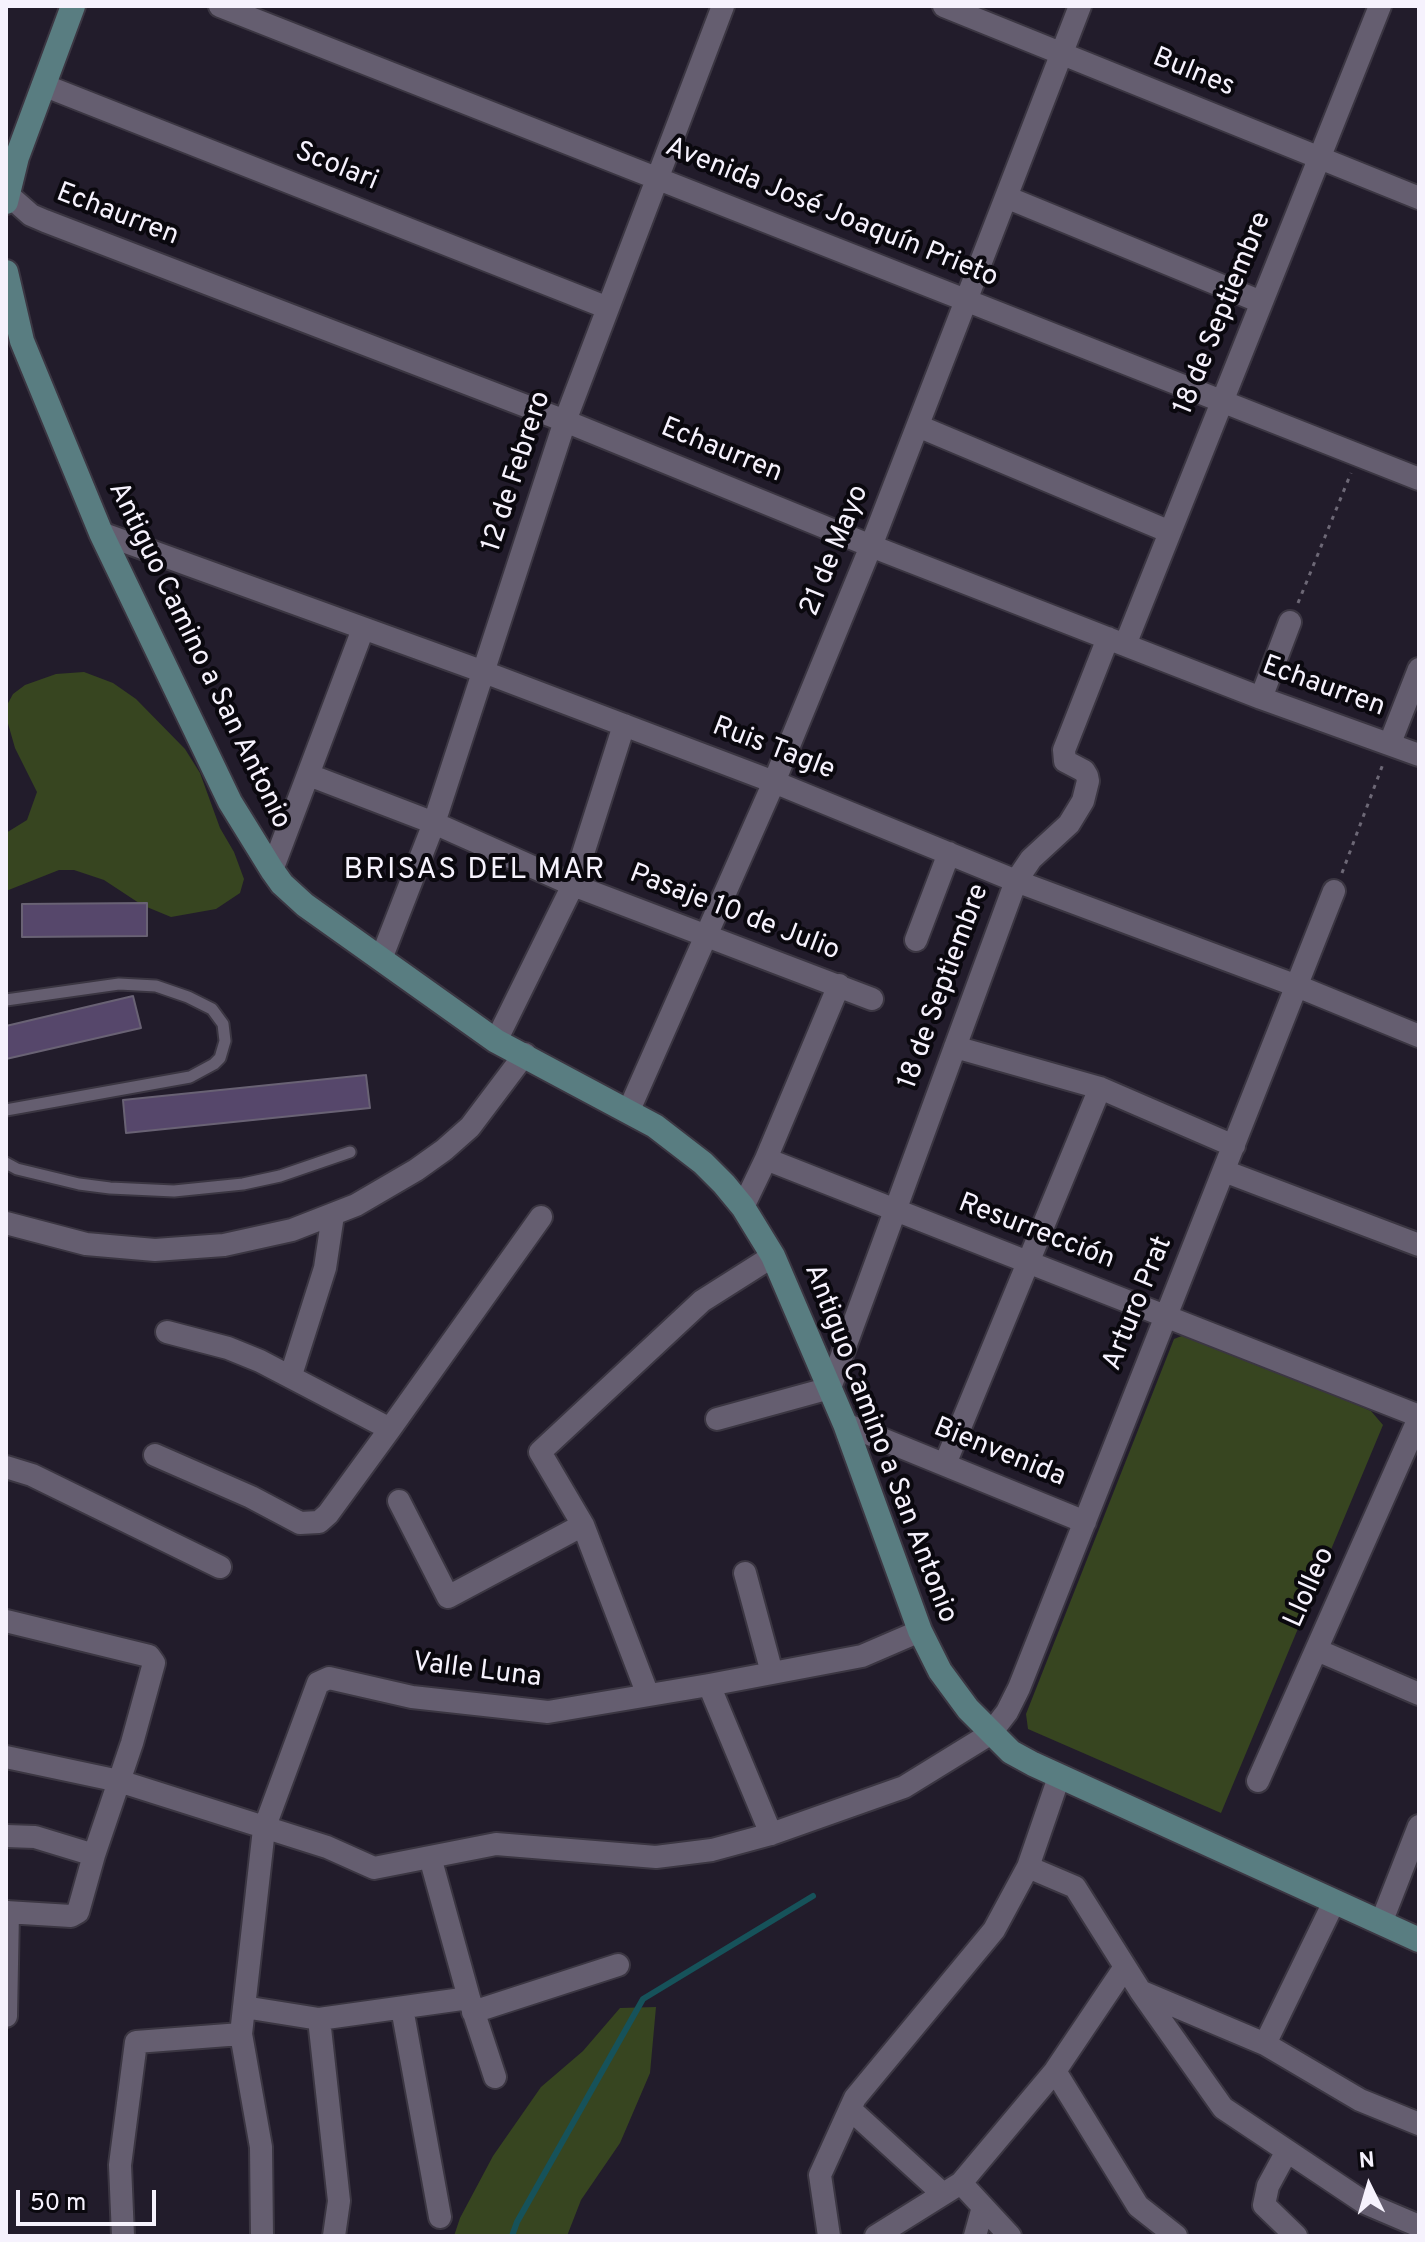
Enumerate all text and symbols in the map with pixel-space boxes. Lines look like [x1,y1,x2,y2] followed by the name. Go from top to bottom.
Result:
[1147,42,1239,106] street label: Bulnes
[660,132,1002,296] street label: Avenida José Joaquín Prieto
[290,136,382,200] street label: Scolari
[51,177,183,255] street label: Echaurren
[1168,208,1280,420] street label: 18 de Septiembre
[476,387,560,557] street label: 12 de Febrero
[655,412,787,492] street label: Echaurren
[99,477,297,835] street label: Antiguo Camino a San Antonio
[795,481,877,621] street label: 21 de Mayo
[1257,650,1389,726] street label: Echaurren
[707,711,839,789] street label: Ruis Tagle
[343,854,607,890] district label: BRISAS DEL MAR
[624,858,844,970] street label: Pasaje 10 de Julio
[892,880,998,1094] street label: 18 de Septiembre
[953,1188,1119,1278] street label: Resurrección
[1097,1232,1181,1376] street label: Arturo Prat
[795,1260,963,1628] street label: Antiguo Camino a San Antonio
[928,1412,1070,1496] street label: Bienvenida
[1278,1543,1344,1633] street label: Llolleo
[411,1647,543,1697] street label: Valle Luna
[1329,2146,1409,2226] north arrow
[1358,2147,1376,2176] text: N
[20,2174,160,2224] scale bar
[30,2189,86,2219] text: 50 m

